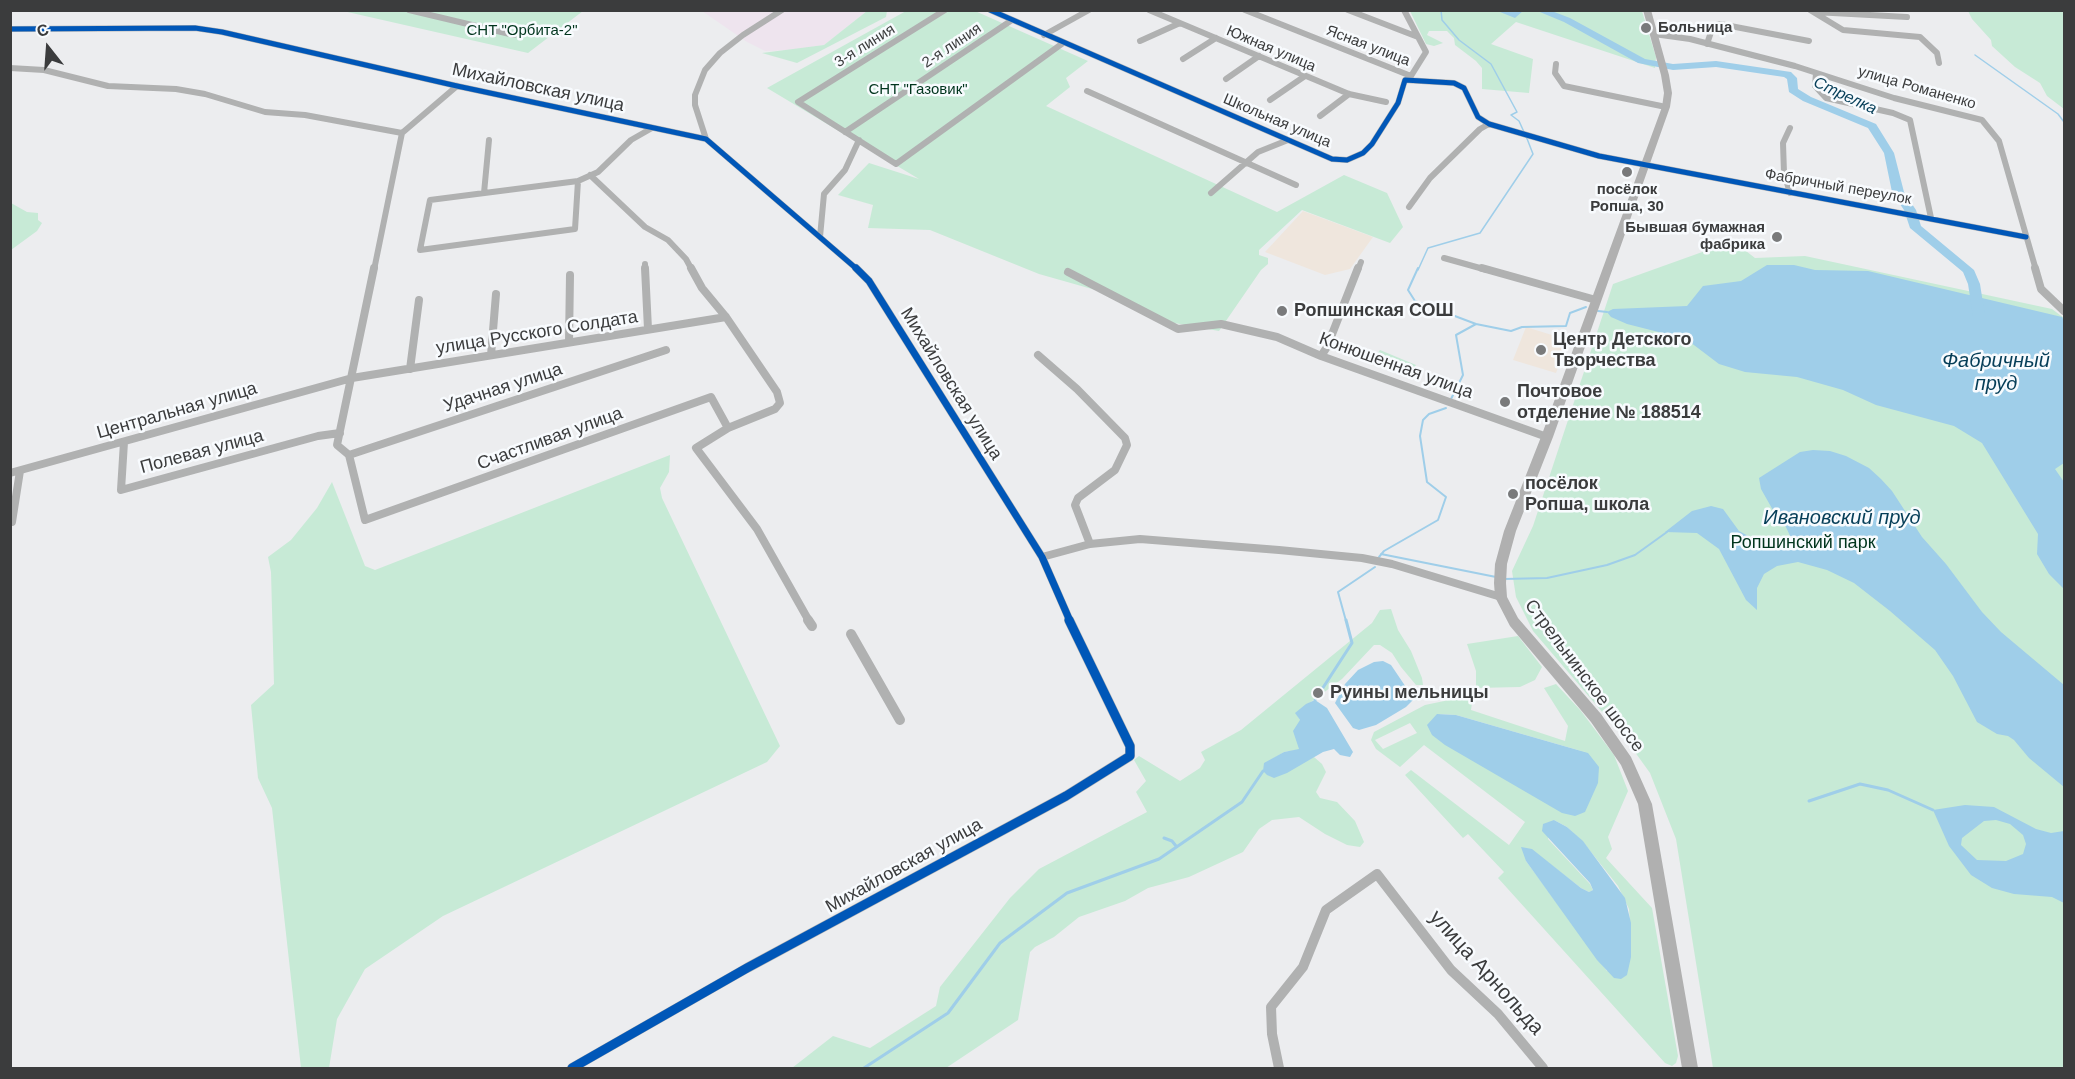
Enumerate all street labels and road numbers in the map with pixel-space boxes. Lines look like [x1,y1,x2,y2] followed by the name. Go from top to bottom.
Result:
[832,20,898,72] street label: 3-я линия
[919,20,985,72] street label: 2-я линия
[1224,22,1318,76] street label: Южная улица
[1323,22,1413,70] street label: Ясная улица
[450,59,626,117] street label: Михайловская улица
[1856,63,1978,113] street label: улица Романенко
[1220,90,1334,152] street label: Школьная улица
[1763,165,1913,209] street label: Фабричный переулок
[895,304,1007,464] street label: Михайловская улица
[435,306,639,360] street label: улица Русского Солдата
[1316,328,1476,404] street label: Конюшенная улица
[441,359,565,417] street label: Удачная улица
[94,378,260,444] street label: Центральная улица
[474,403,626,475] street label: Счастливая улица
[138,425,266,479] street label: Полевая улица
[1520,596,1648,756] street label: Стрельнинское шоссе
[822,814,986,918] street label: Михайловская улица
[1423,905,1549,1041] street label: улица Арнольда

